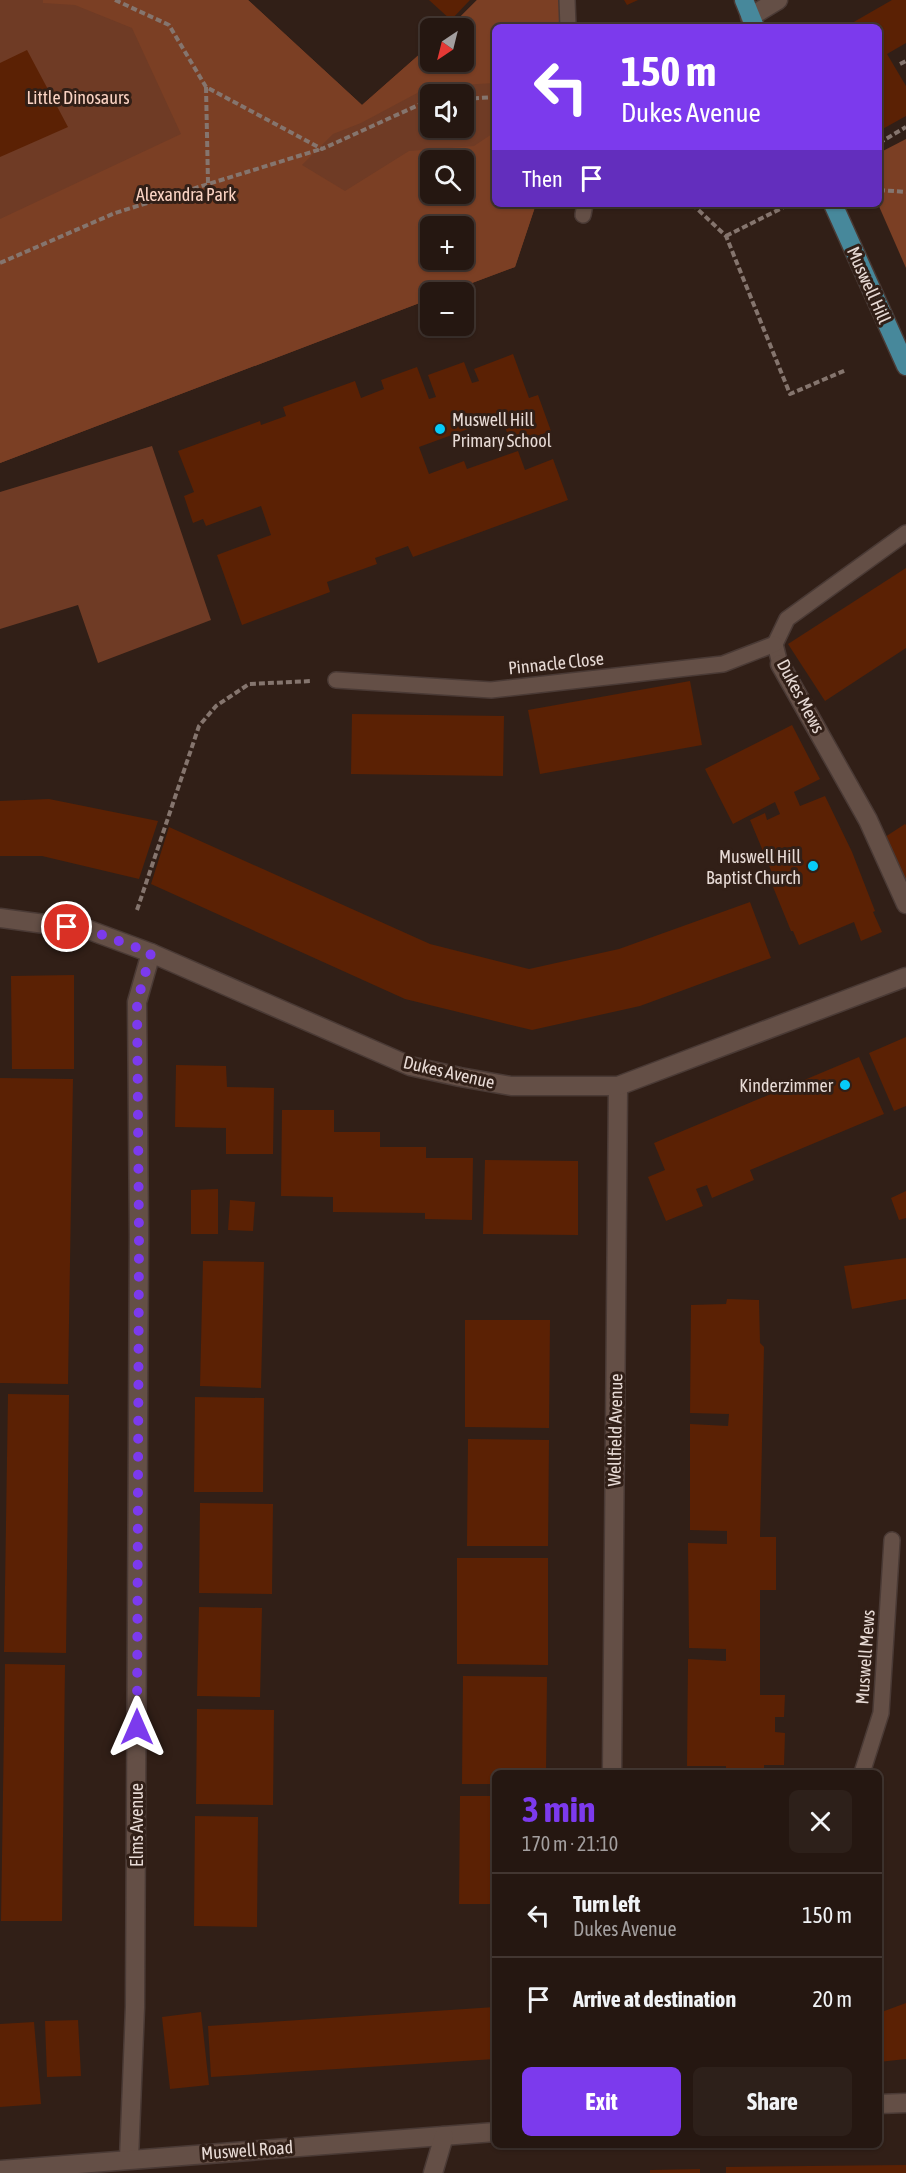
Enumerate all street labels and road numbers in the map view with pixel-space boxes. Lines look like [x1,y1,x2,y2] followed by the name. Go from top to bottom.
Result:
[843,243,895,327] street label: Muswell Hill
[507,648,605,678] street label: Pinnacle Close
[773,656,829,736] street label: Dukes Mews
[401,1051,497,1093] street label: Dukes Avenue
[604,1373,626,1487] street label: Wellfield Avenue
[851,1609,879,1705] street label: Muswell Mews
[126,1783,147,1867] street label: Elms Avenue
[200,2136,294,2164] street label: Muswell Road

